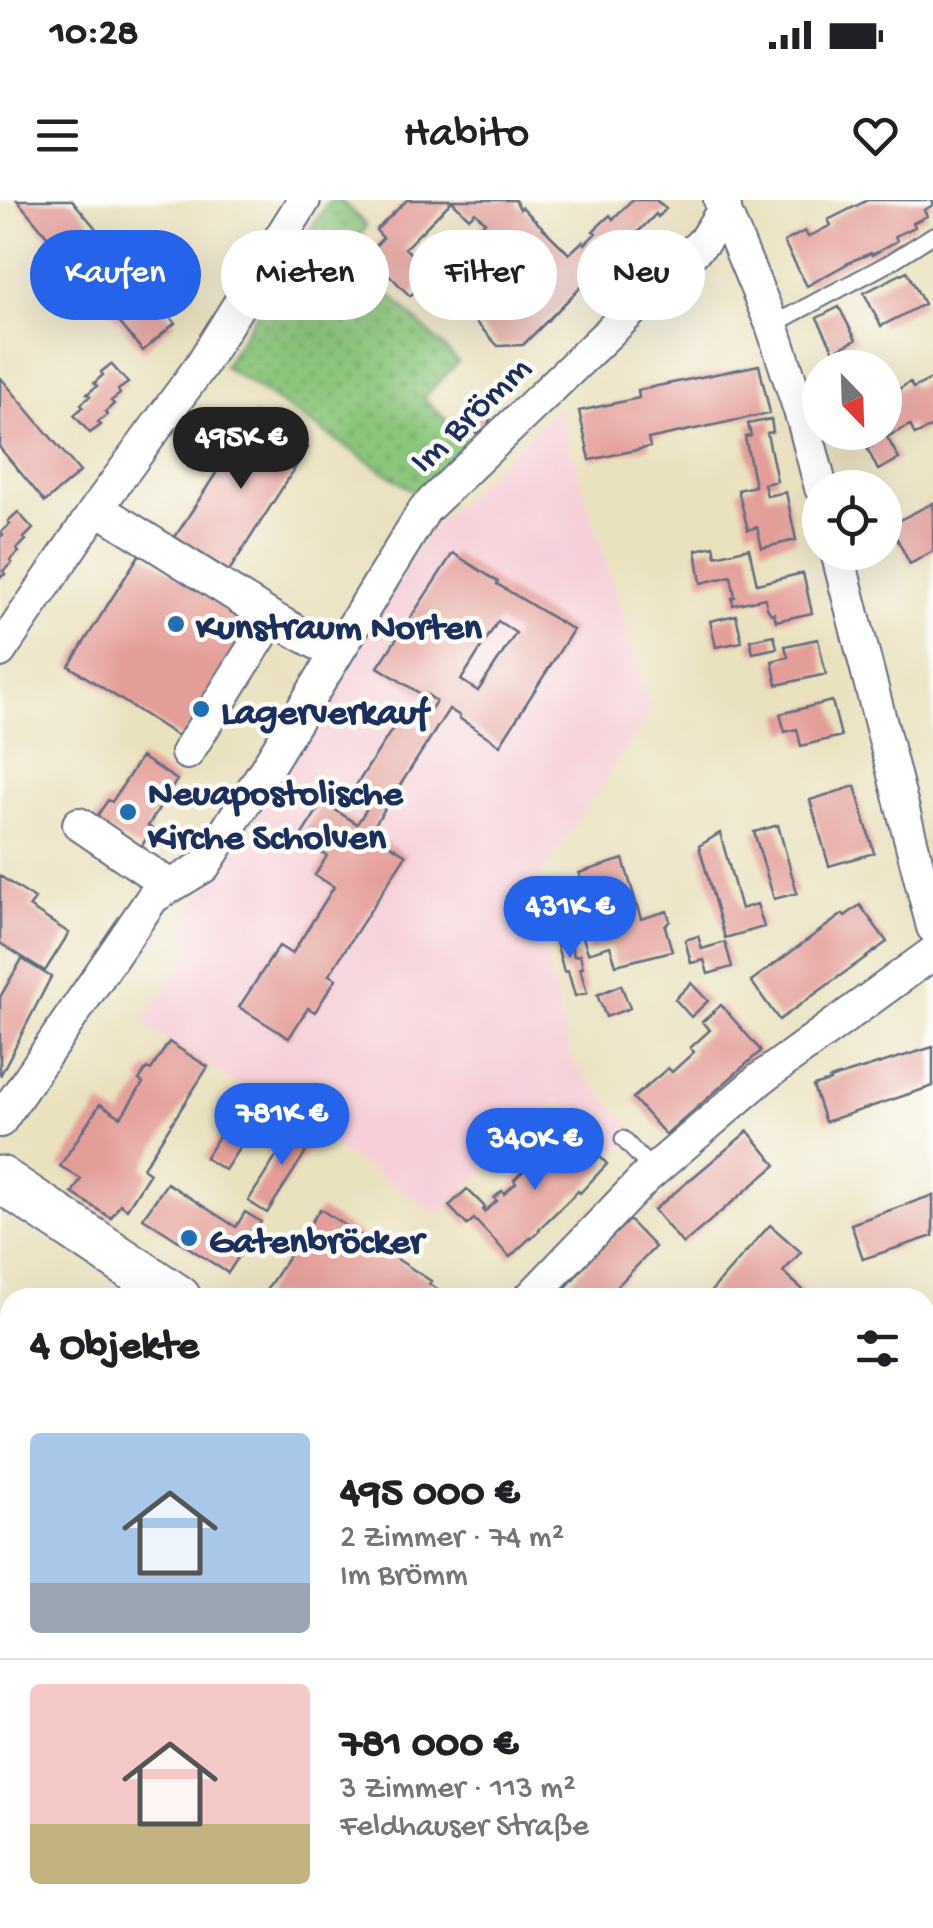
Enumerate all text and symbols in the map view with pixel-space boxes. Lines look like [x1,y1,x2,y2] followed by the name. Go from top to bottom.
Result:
[50,13,138,57] text: 10:28
[30,108,85,163] icon: menu
[848,108,903,163] icon: heart
[404,109,529,162] text: Habito
[30,230,201,320] chip: Kaufen
[221,230,389,320] chip: Mieten
[409,230,557,320] chip: Filter
[577,230,705,320] chip: Neu
[402,348,542,485] street label: Im Brömm
[802,350,902,450] north arrow
[802,350,902,570] map controls
[160,407,322,492] pin: 495K €
[195,420,287,458] text: 495K €
[802,470,902,570] button: locate
[195,608,483,652] place label: Kunstraum Norten
[165,613,187,635] marker: Kunstraum Norten
[221,693,431,737] place label: Lagerverkauf
[190,698,212,720] marker: Lagerverkauf
[147,774,404,862] place label: Neuapostolische Kirche Scholven
[117,801,139,823] marker: Neuapostolische Kirche Scholven
[489,876,651,961] pin: 431K €
[526,889,614,927] text: 431K €
[201,1083,363,1168] pin: 781K €
[236,1096,328,1134] text: 781K €
[454,1108,616,1193] pin: 340K €
[488,1121,582,1159] text: 340K €
[209,1222,427,1266] place label: Gatenbröcker
[178,1227,200,1249] marker: Gatenbröcker
[850,1321,905,1376] icon: filters
[30,1324,199,1373] text: 4 Objekte
[340,1471,519,1520] text: 495 000 €
[110,1473,230,1593] icon: home
[340,1520,564,1558] text: 2 Zimmer · 74 m²
[340,1558,468,1596] text: Im Brömm
[340,1722,518,1771] text: 781 000 €
[110,1724,230,1844] icon: home
[340,1771,576,1809] text: 3 Zimmer · 113 m²
[340,1809,589,1847] text: Feldhauser Straße

